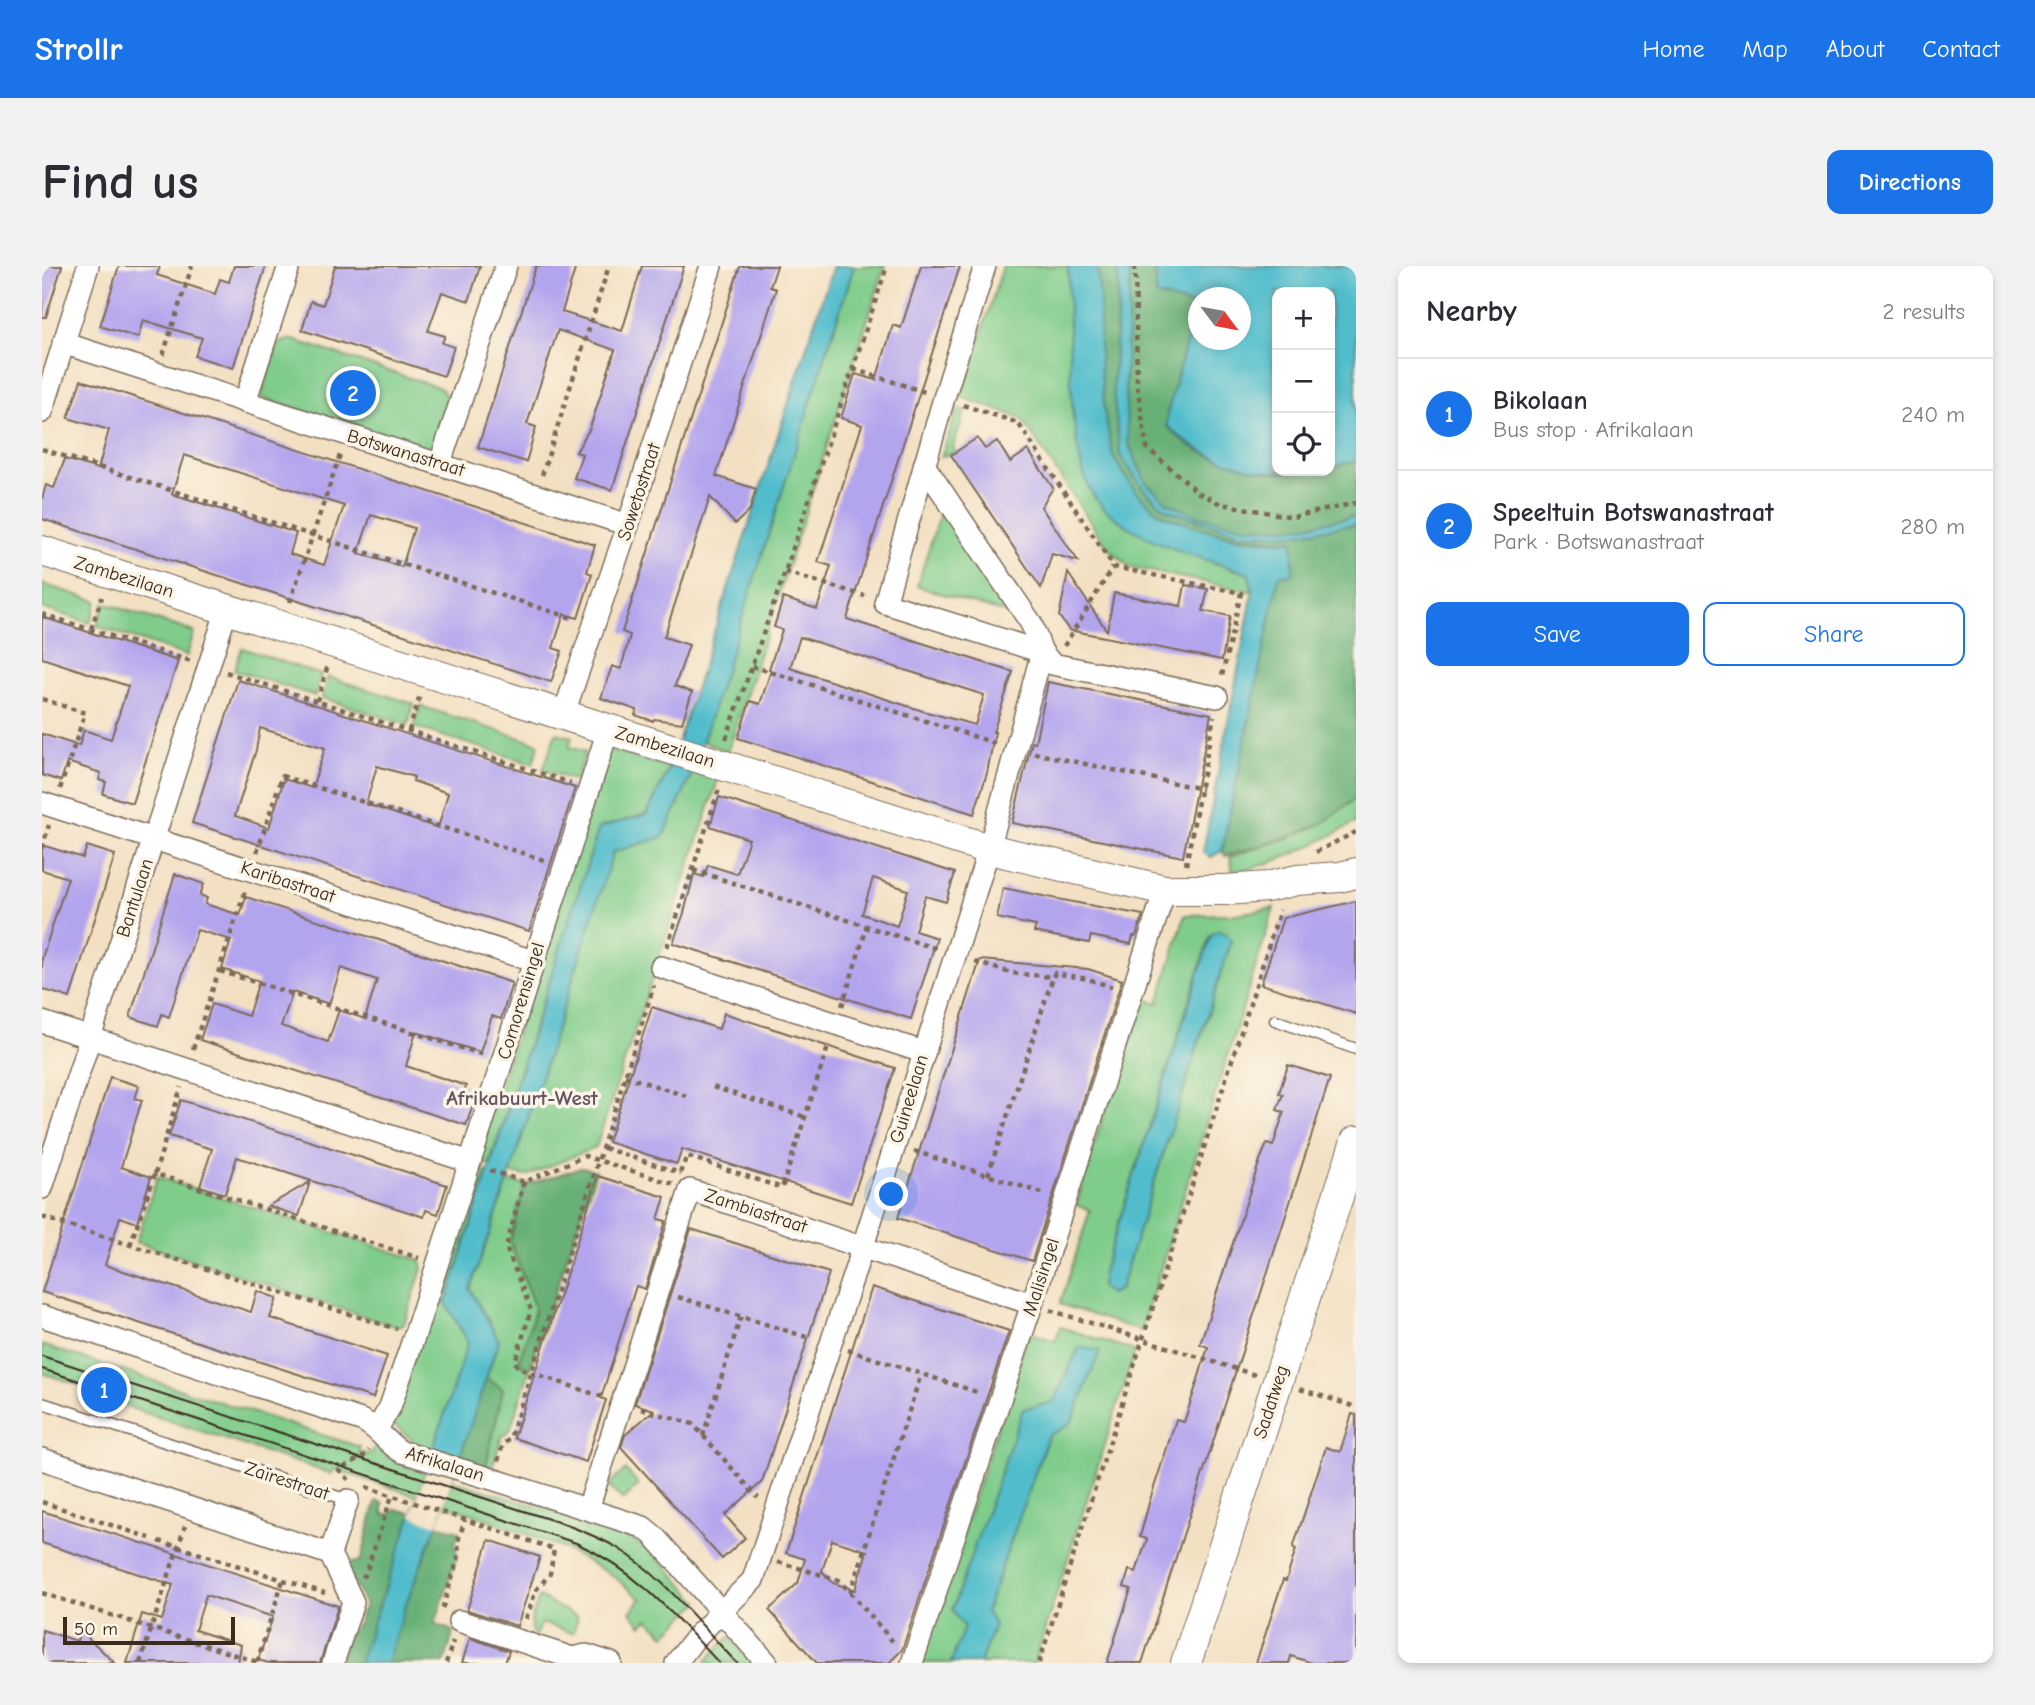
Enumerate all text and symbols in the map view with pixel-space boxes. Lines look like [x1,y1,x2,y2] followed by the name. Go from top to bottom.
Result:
[35,30,123,68] text: Strollr
[1643,35,1704,63] text: Home
[1742,35,1788,63] text: Map
[1826,35,1884,63] text: About
[1922,35,2000,63] text: Contact
[1827,150,1993,214] button: Directions
[42,154,198,210] text: Find us
[1188,287,1251,350] north arrow
[1272,287,1335,476] map controls
[1272,287,1335,350] button: +
[1426,294,1517,329] text: Nearby
[1883,298,1965,325] text: 2 results
[1272,350,1335,413] button: −
[330,367,376,419] pin: 2
[1493,386,1588,416] text: Bikolaan
[1444,401,1454,428] text: 1
[1901,401,1965,428] text: 240 m
[1272,413,1335,476] button: locate
[1493,416,1694,443] text: Bus stop · Afrikalaan
[345,425,468,481] street label: Botswanastraat
[613,440,665,544] street label: Sowetostraat
[1493,498,1774,528] text: Speeltuin Botswanastraat
[1443,513,1455,540] text: 2
[1900,513,1965,540] text: 280 m
[1493,528,1704,555] text: Park · Botswanastraat
[71,551,177,603] street label: Zambezilaan
[1426,602,1689,666] button: Save
[1703,602,1965,666] button: Share
[612,721,718,773] street label: Zambezilaan
[112,856,158,940] street label: Bantulaan
[238,856,338,908] street label: Karibastraat
[493,940,549,1062] street label: Comorensingel
[885,1052,933,1146] street label: Guineelaan
[446,1086,599,1110] district label: Afrikabuurt-West
[874,1177,908,1211] your location
[702,1184,811,1238] street label: Zambiastraat
[1018,1235,1064,1319] street label: Malisingel
[1249,1362,1293,1442] street label: Sadatweg
[81,1364,127,1416] pin: 1
[403,1442,487,1486] street label: Afrikalaan
[242,1457,333,1505] street label: Zaïrestraat
[63,1614,234,1646] scale bar
[74,1618,118,1640] text: 50 m

